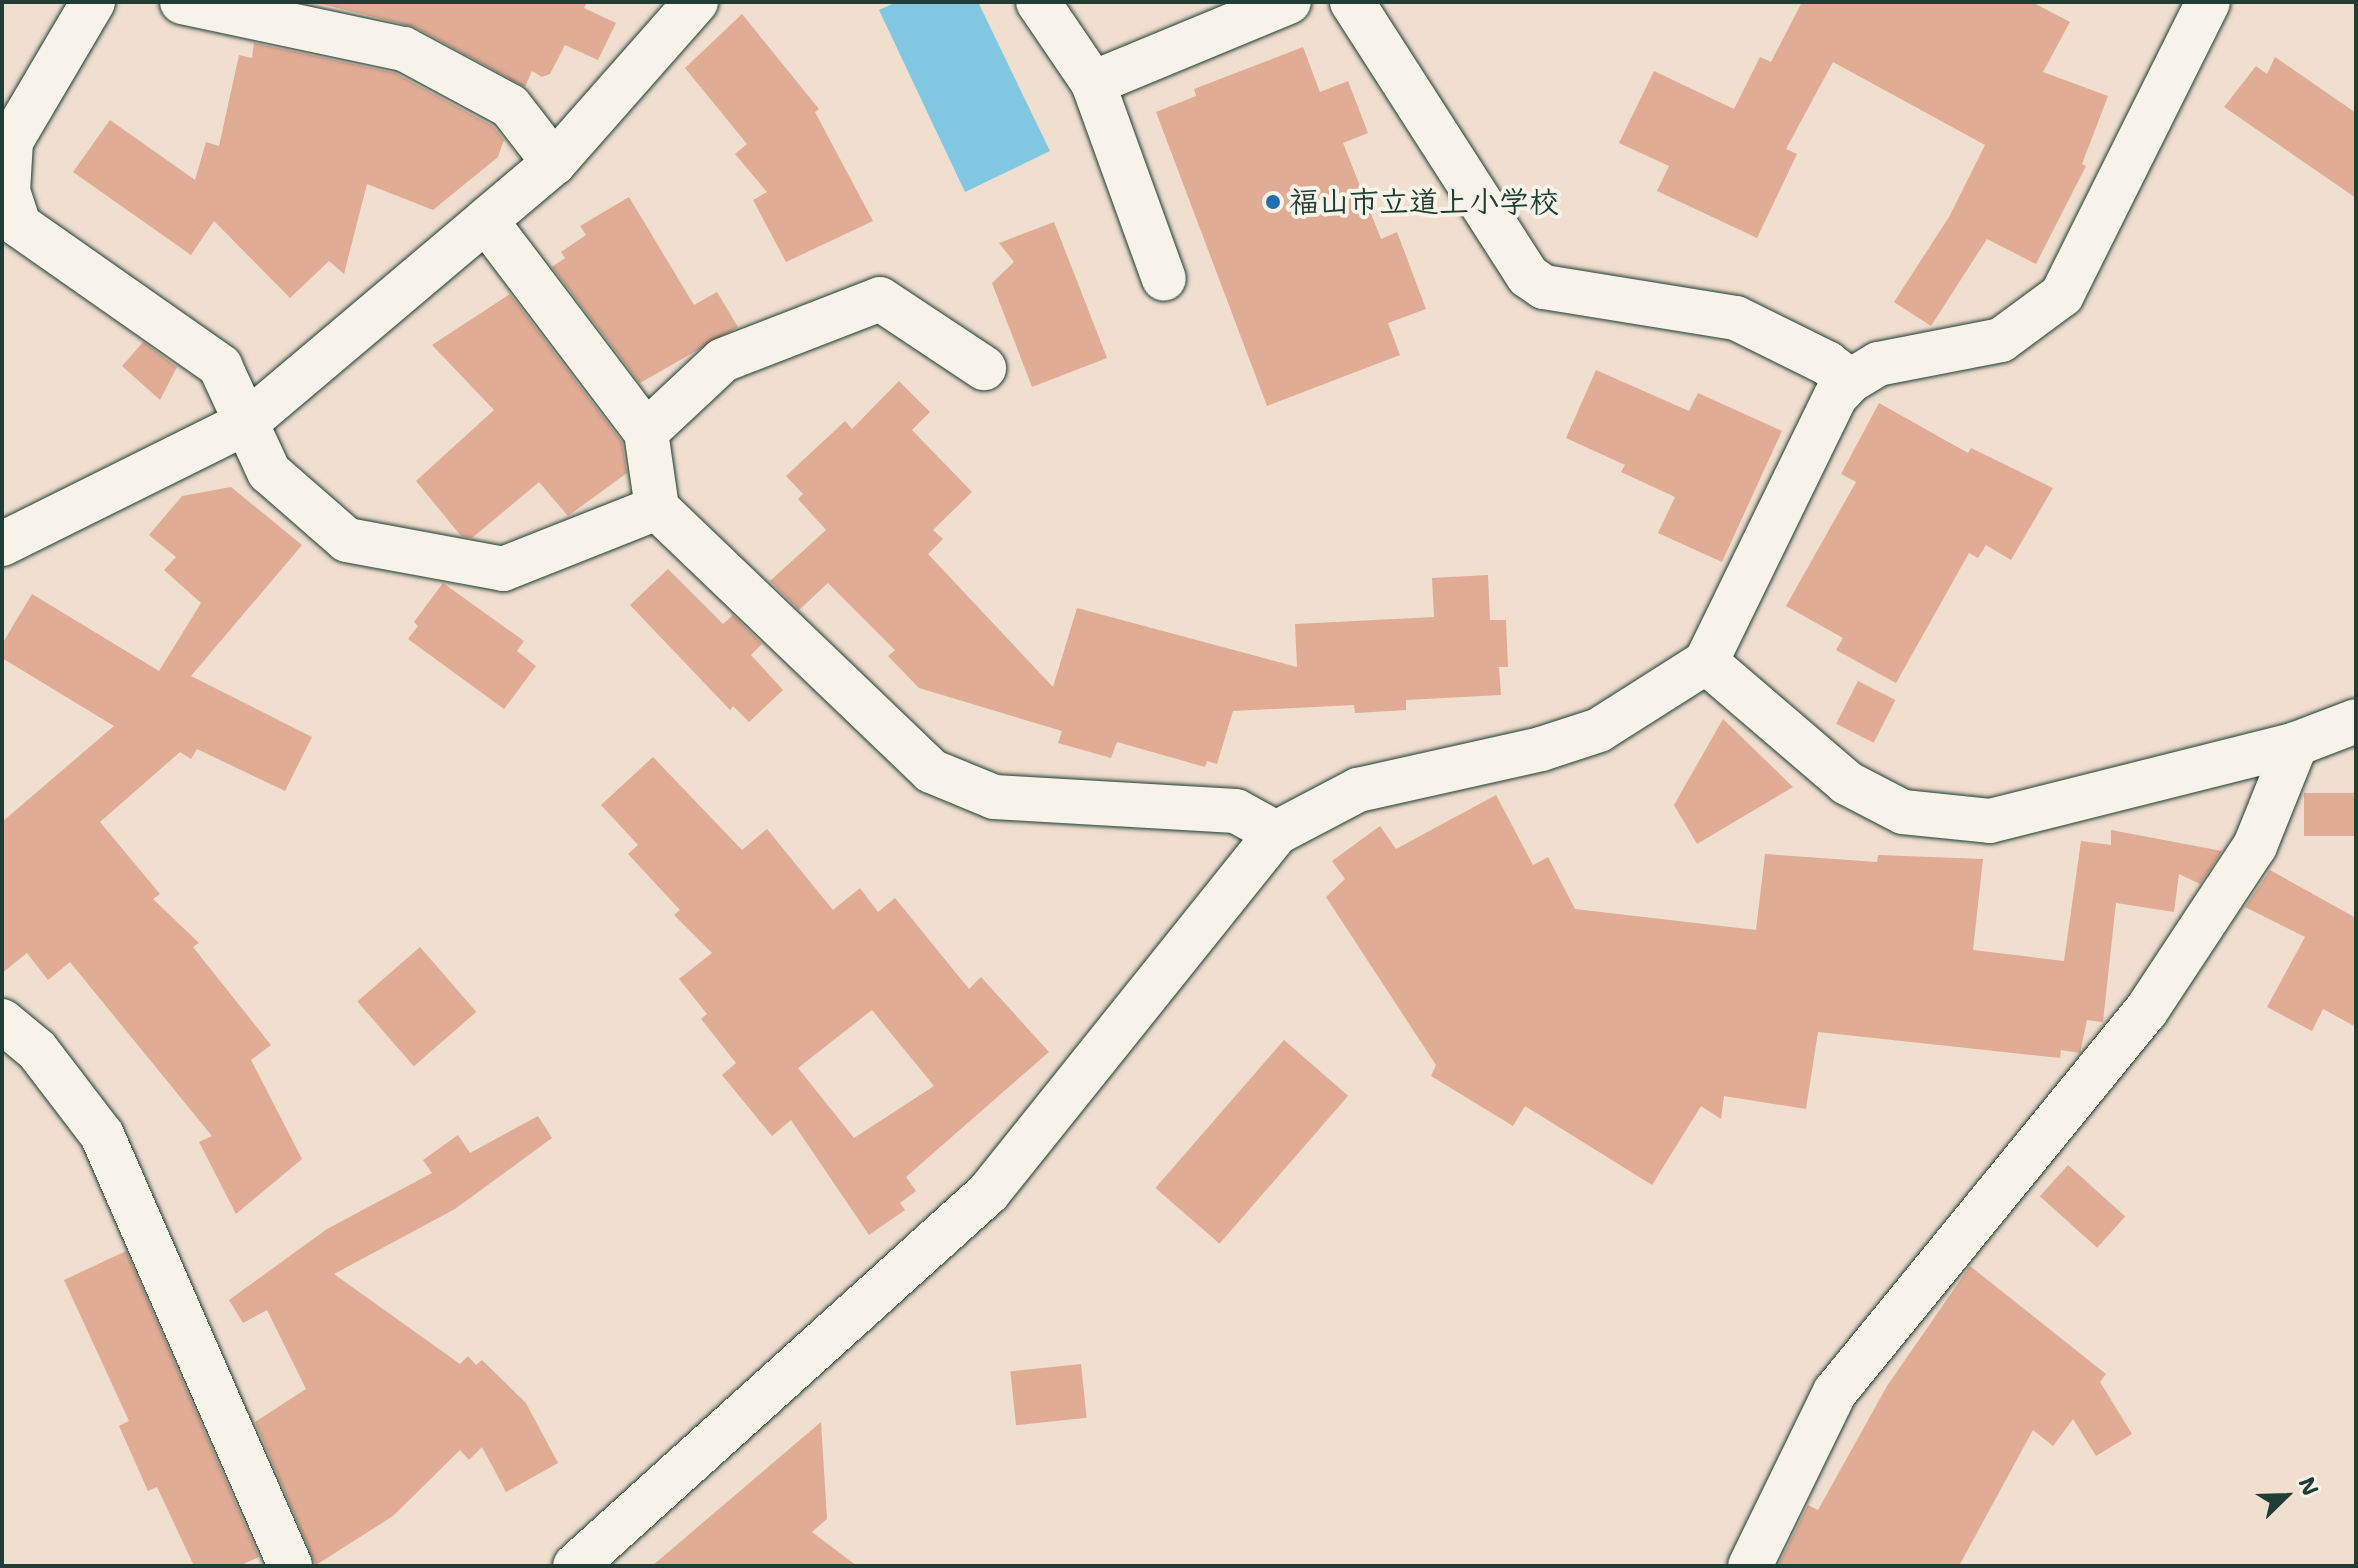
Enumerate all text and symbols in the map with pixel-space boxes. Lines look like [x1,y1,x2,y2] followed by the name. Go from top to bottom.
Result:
[1289,184,1559,220] place label: 福山市立道上小学校
[1264,193,1282,211] marker: 福山市立道上小学校
[2246,1456,2326,1536] north arrow
[2292,1473,2325,1500] text: N

